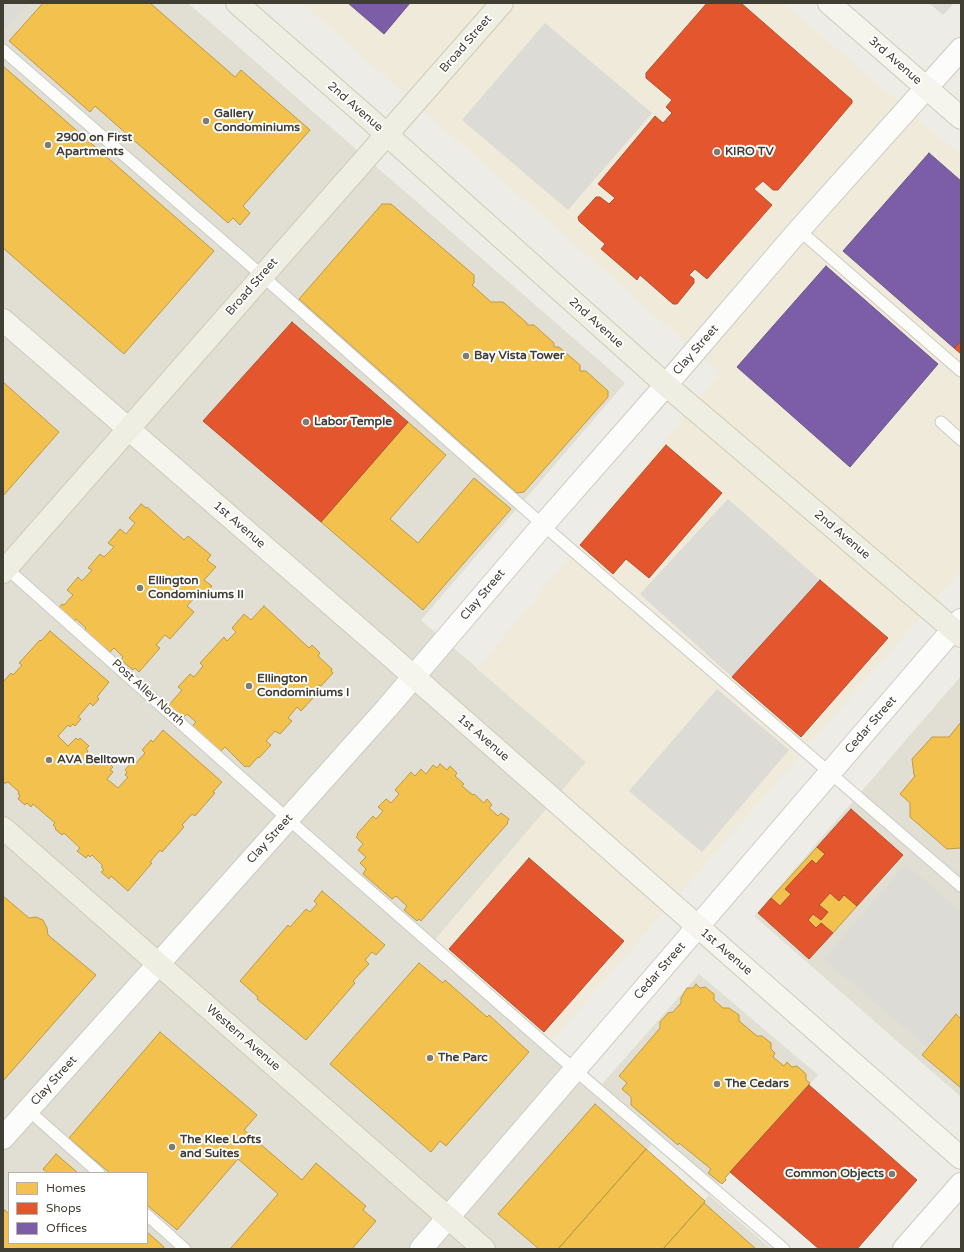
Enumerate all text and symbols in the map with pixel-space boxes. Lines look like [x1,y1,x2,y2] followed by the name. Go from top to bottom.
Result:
[437,12,495,76] street label: Broad Street
[866,34,924,88] street label: 3rd Avenue
[324,79,386,135] street label: 2nd Avenue
[214,107,300,135] place label: Gallery Condominiums
[201,116,211,126] marker: Gallery Condominiums
[56,131,132,159] place label: 2900 on First Apartments
[43,140,53,150] marker: 2900 on First Apartments
[725,145,774,159] place label: KIRO TV
[712,147,722,157] marker: KIRO TV
[223,255,281,319] street label: Broad Street
[566,295,626,351] street label: 2nd Avenue
[670,322,722,378] street label: Clay Street
[474,349,564,363] place label: Bay Vista Tower
[461,351,471,361] marker: Bay Vista Tower
[314,415,392,429] place label: Labor Temple
[301,417,311,427] marker: Labor Temple
[210,499,268,551] street label: 1st Avenue
[811,507,873,563] street label: 2nd Avenue
[458,567,508,623] street label: Clay Street
[148,574,244,602] place label: Ellington Condominiums II
[135,583,145,593] marker: Ellington Condominiums II
[109,657,187,729] street label: Post Alley North
[257,672,350,700] place label: Ellington Condominiums I
[244,681,254,691] marker: Ellington Condominiums I
[842,693,900,757] street label: Cedar Street
[454,712,512,764] street label: 1st Avenue
[57,753,135,767] place label: AVA Belltown
[44,755,54,765] marker: AVA Belltown
[244,811,296,867] street label: Clay Street
[697,926,755,978] street label: 1st Avenue
[631,939,689,1003] street label: Cedar Street
[203,1002,283,1074] street label: Western Avenue
[438,1051,488,1065] place label: The Parc
[28,1053,80,1109] street label: Clay Street
[425,1053,435,1063] marker: The Parc
[725,1077,789,1091] place label: The Cedars
[712,1079,722,1089] marker: The Cedars
[180,1133,261,1161] place label: The Klee Lofts and Suites
[167,1142,177,1152] marker: The Klee Lofts and Suites
[785,1167,884,1181] place label: Common Objects
[887,1169,897,1179] marker: Common Objects
[8,1172,148,1244] legend
[46,1181,86,1195] text: Homes
[46,1201,81,1215] text: Shops
[46,1221,87,1235] text: Offices

